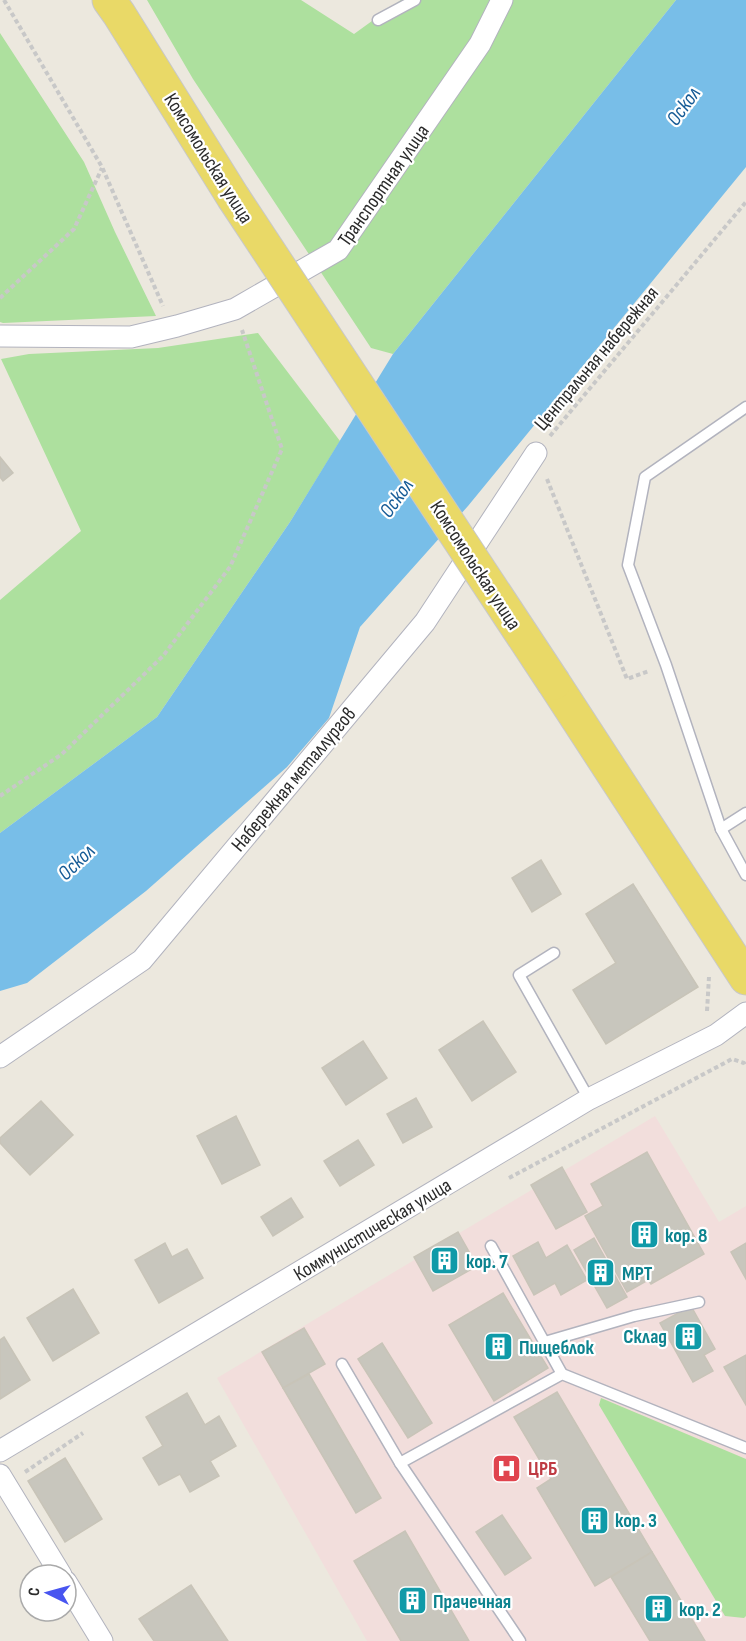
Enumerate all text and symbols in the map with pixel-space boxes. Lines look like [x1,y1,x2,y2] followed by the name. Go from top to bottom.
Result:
[661,82,706,131] water label: Оскол
[159,89,258,228] street label: Комсомольская улица
[333,120,435,251] street label: Транспортная улица
[530,282,664,436] street label: Центральная набережная
[374,474,419,523] water label: Оскол
[425,497,526,635] street label: Комсомольская улица
[226,703,361,857] street label: Набережная металлургов
[53,839,100,886] water label: Оскол
[289,1173,456,1286] street label: Коммунистическая улица
[628,1219,660,1251] building icon: кор. 8
[665,1224,708,1248] place label: кор. 8
[429,1245,461,1277] building icon: кор. 7
[466,1250,508,1274] place label: кор. 7
[585,1257,617,1289] building icon: МРТ
[622,1262,653,1286] place label: МРТ
[672,1320,704,1352] building icon: Склад
[623,1325,667,1349] place label: Склад
[482,1331,514,1363] building icon: Пищеблок
[519,1336,594,1360] place label: Пищеблок
[491,1452,523,1484] hospital icon: ЦРБ
[528,1457,557,1481] place label: ЦРБ
[578,1504,610,1536] building icon: кор. 3
[615,1509,657,1533] place label: кор. 3
[18,1563,78,1623] north arrow
[396,1585,428,1617] building icon: Прачечная
[25,1587,44,1597] text: С
[433,1590,511,1614] place label: Прачечная
[642,1593,674,1625] building icon: кор. 2
[679,1598,721,1622] place label: кор. 2

